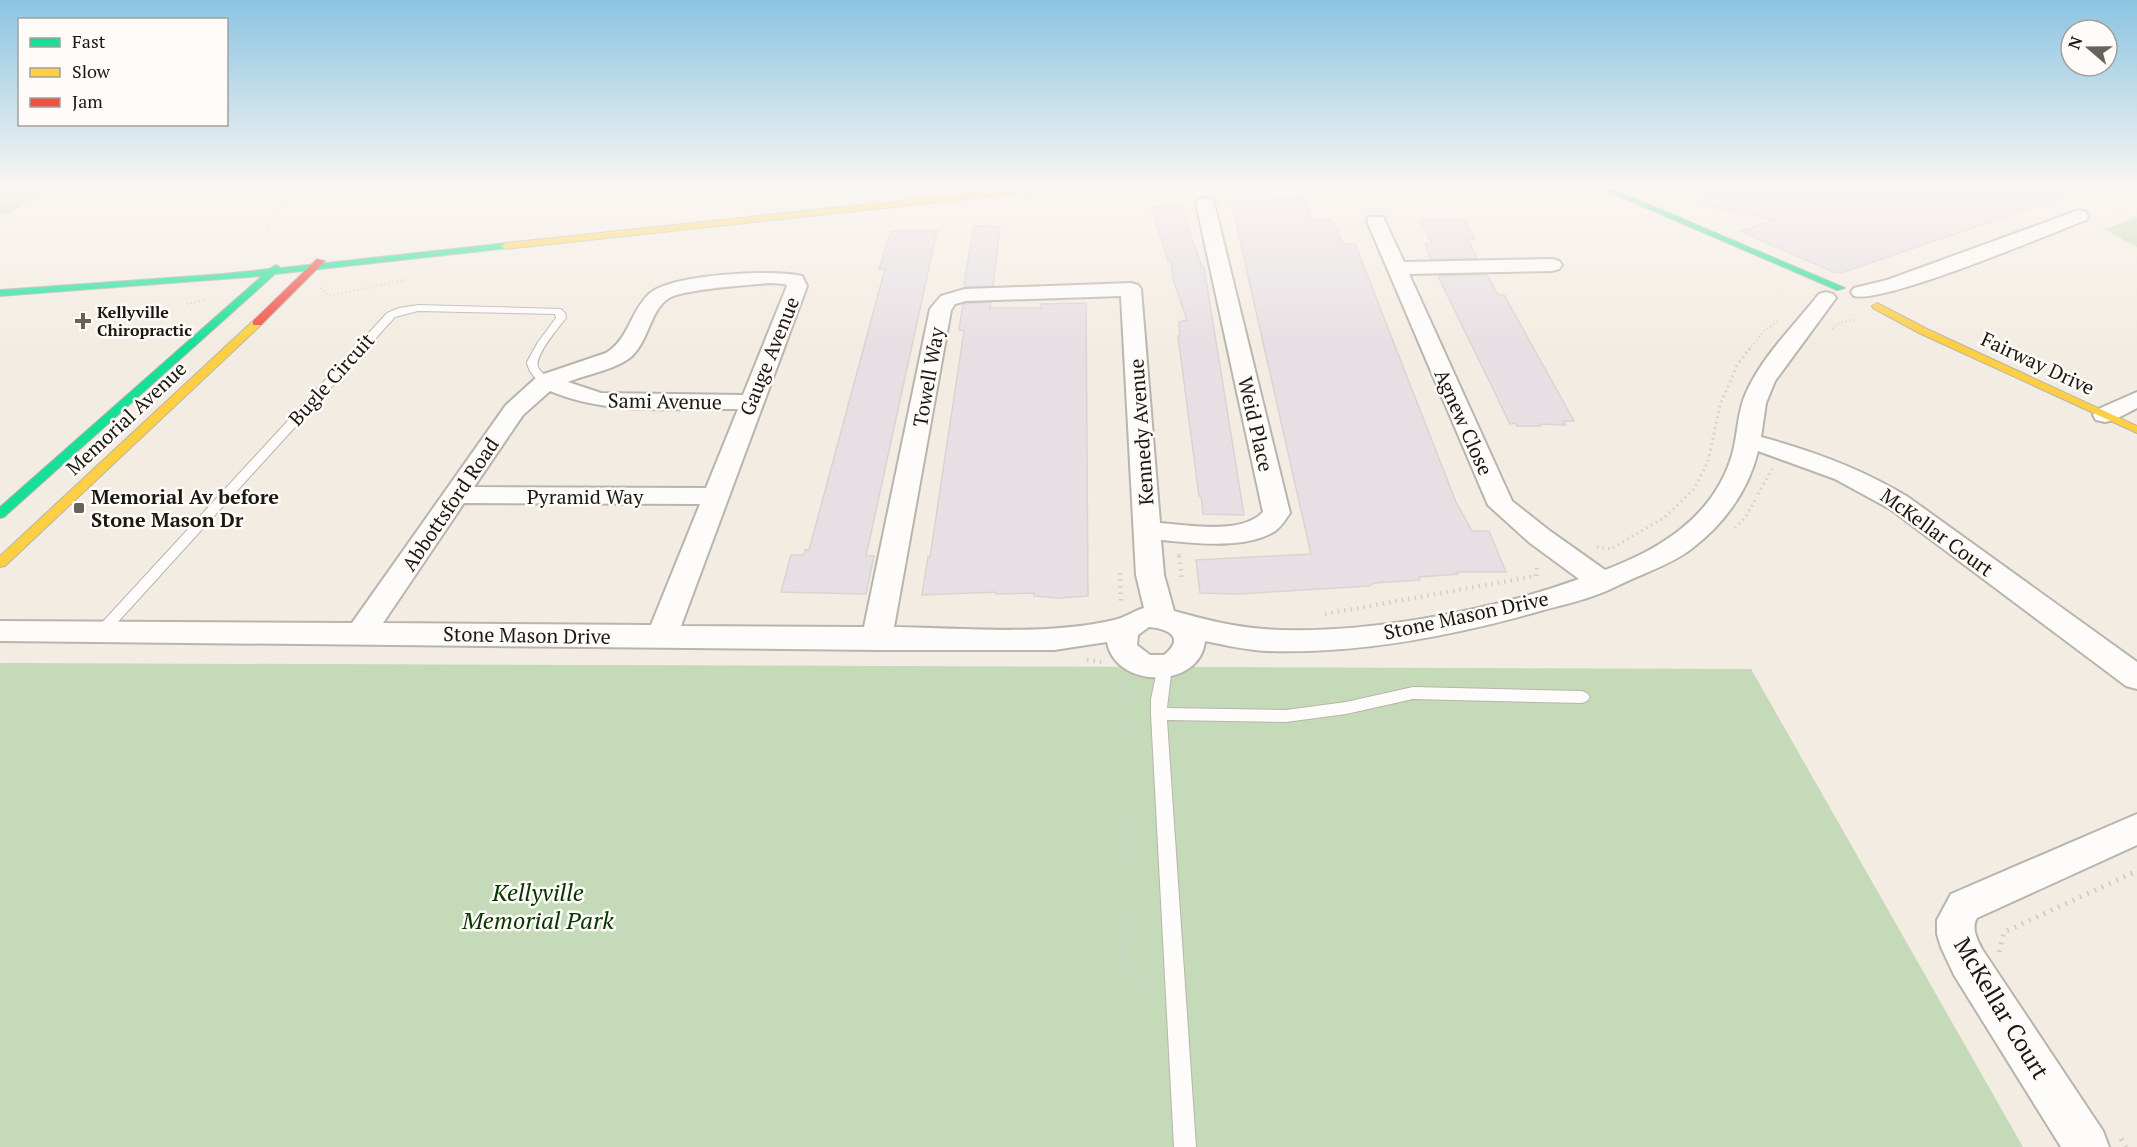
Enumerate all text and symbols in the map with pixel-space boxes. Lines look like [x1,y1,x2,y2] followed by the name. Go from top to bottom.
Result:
[18,18,228,126] legend
[2059,18,2119,78] north arrow
[72,29,106,53] text: Fast
[2062,33,2087,52] text: N
[72,59,111,83] text: Slow
[72,89,103,113] text: Jam
[733,293,805,419] street label: Gauge Avenue
[97,301,192,341] place label: Kellyville Chiropractic
[74,312,92,330] marker: Kellyville Chiropractic
[906,324,950,429] street label: Towell Way
[1977,325,2099,401] street label: Fairway Drive
[282,326,380,431] street label: Bugle Circuit
[60,355,192,481] street label: Memorial Avenue
[1122,358,1160,506] street label: Kennedy Avenue
[1429,365,1499,479] street label: Agnew Close
[1232,374,1280,474] street label: Weid Place
[608,387,722,415] street label: Sami Avenue
[395,432,505,576] street label: Abbottsford Road
[1875,482,1999,582] street label: McKellar Court
[91,483,279,533] place label: Memorial Av before Stone Mason Dr
[527,483,644,510] street label: Pyramid Way
[72,501,86,515] marker: Memorial Av before Stone Mason Dr
[1381,584,1551,646] street label: Stone Mason Drive
[443,620,611,650] street label: Stone Mason Drive
[461,876,614,936] park label: Kellyville Memorial Park
[1947,931,2057,1085] street label: McKellar Court

